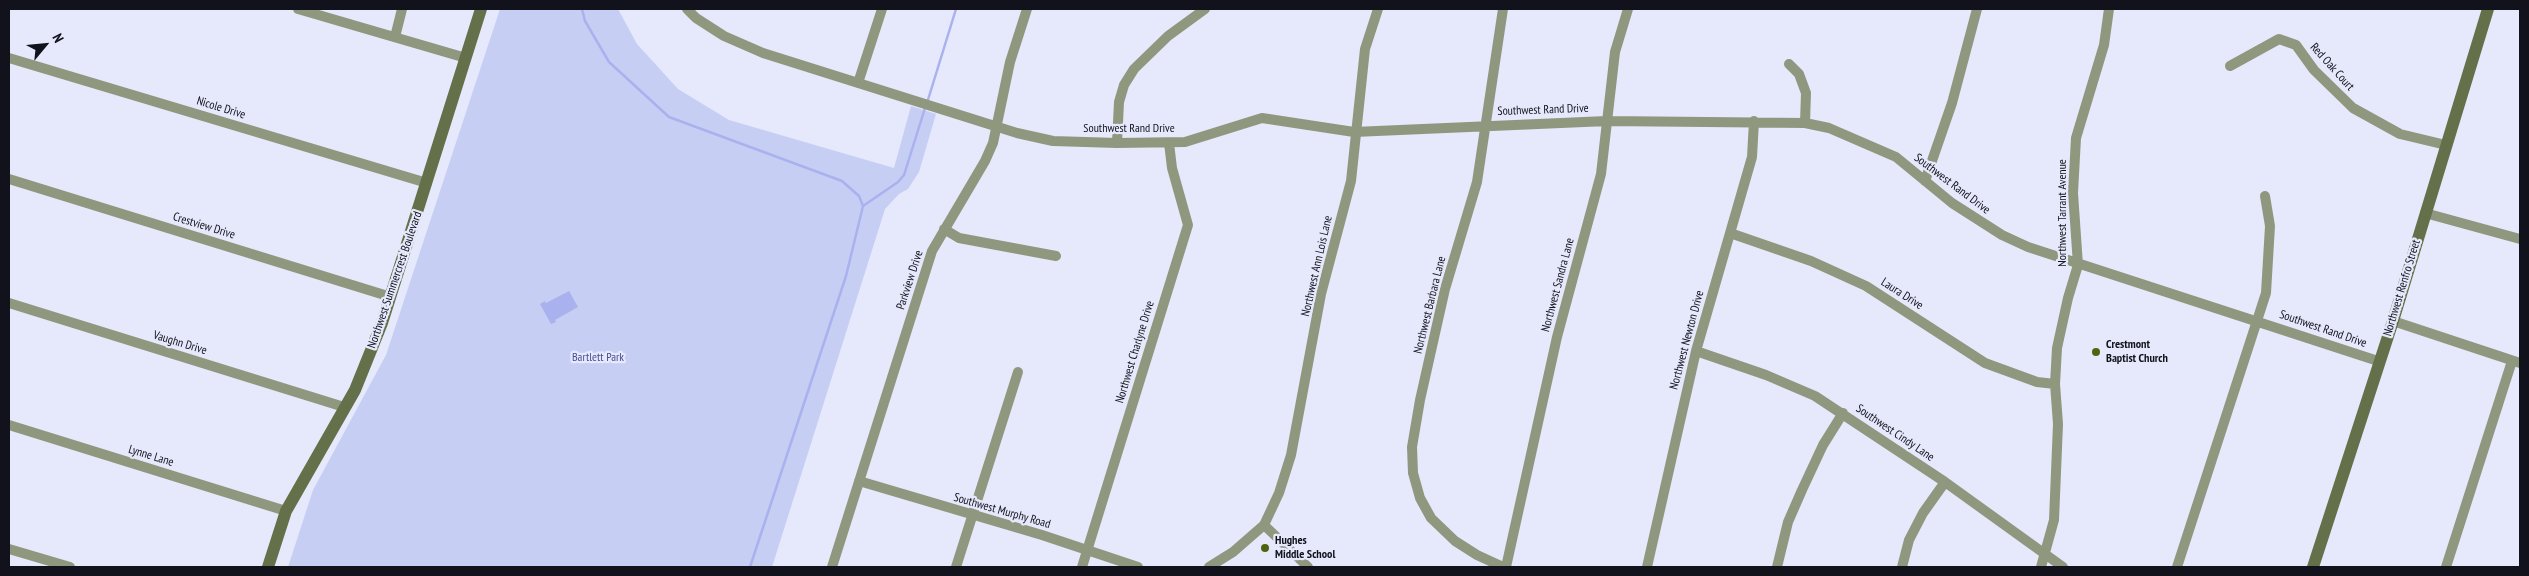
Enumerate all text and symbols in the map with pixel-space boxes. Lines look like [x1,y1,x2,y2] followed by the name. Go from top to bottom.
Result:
[20,20,70,70] north arrow
[49,30,68,46] text: N
[2307,40,2357,94] street label: Red Oak Court
[195,94,247,122] street label: Nicole Drive
[1497,101,1589,119] street label: Southwest Rand Drive
[1083,122,1175,136] street label: Southwest Rand Drive
[1911,151,1993,217] street label: Southwest Rand Drive
[2056,159,2070,267] street label: Northwest Tarrant Avenue
[171,210,237,242] street label: Crestview Drive
[365,210,425,350] street label: Northwest Summercrest Boulevard
[1298,214,1336,318] street label: Northwest Ann Lois Lane
[1539,237,1577,333] street label: Northwest Sandra Lane
[2380,238,2424,338] street label: Northwest Renfro Street
[894,249,926,311] street label: Parkview Drive
[1411,255,1449,355] street label: Northwest Barbara Lane
[1878,275,1926,313] street label: Laura Drive
[1667,289,1707,391] street label: Northwest Newton Drive
[1113,299,1157,405] street label: Northwest Charlyne Drive
[2277,307,2369,351] street label: Southwest Rand Drive
[152,328,208,358] street label: Vaughn Drive
[2106,338,2168,366] place label: Crestmont Baptist Church
[2090,346,2102,358] marker: Crestmont Baptist Church
[572,351,624,365] park label: Bartlett Park
[1853,401,1937,465] street label: Southwest Cindy Lane
[127,442,175,470] street label: Lynne Lane
[952,490,1052,532] street label: Southwest Murphy Road
[1275,534,1335,562] place label: Hughes Middle School
[1259,542,1271,554] marker: Hughes Middle School

